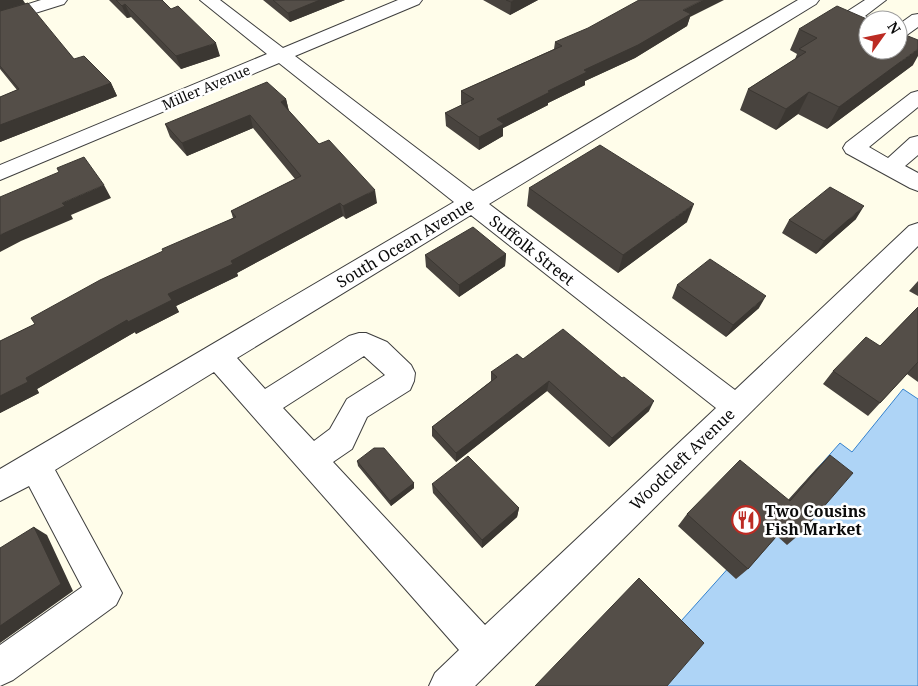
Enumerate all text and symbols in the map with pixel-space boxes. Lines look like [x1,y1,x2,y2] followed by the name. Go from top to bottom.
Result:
[858,10,908,60] north arrow
[883,18,905,37] text: N
[159,60,253,114] street label: Miller Avenue
[332,193,478,293] street label: South Ocean Avenue
[485,210,579,290] street label: Suffolk Street
[625,403,739,515] street label: Woodcleft Avenue
[765,500,866,540] place label: Two Cousins Fish Market
[731,505,761,535] restaurant icon: Two Cousins Fish Market

